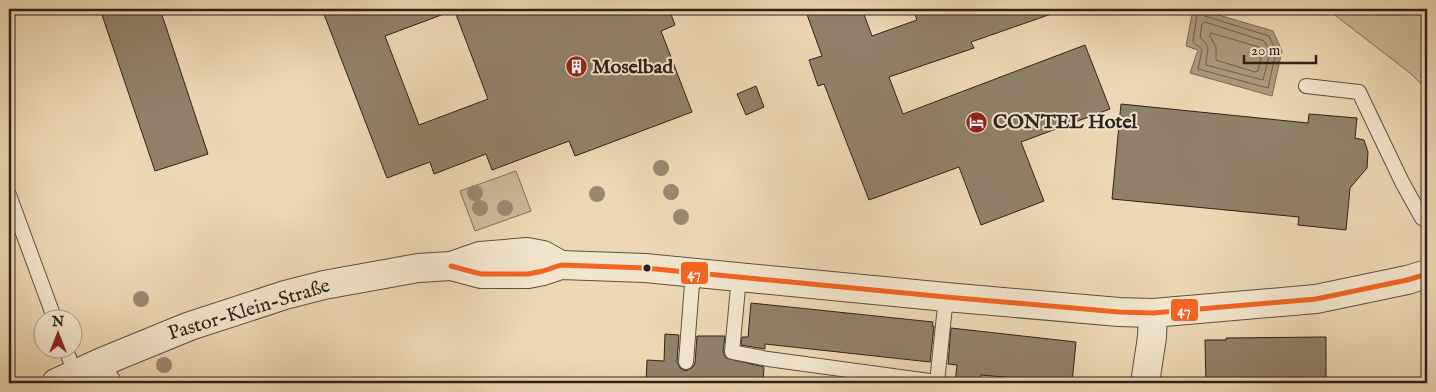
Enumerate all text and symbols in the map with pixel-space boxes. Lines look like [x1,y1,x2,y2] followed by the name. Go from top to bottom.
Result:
[1244,32,1316,64] scale bar
[1251,41,1281,60] text: 20 m
[564,55,588,79] building icon: Moselbad
[592,55,674,80] place label: Moselbad
[965,110,989,134] hotel icon: CONTEL Hotel
[993,110,1138,135] place label: CONTEL Hotel
[680,261,709,285] line badge: 47
[642,263,652,273] unlabelled marker
[688,265,701,283] text: 47
[165,273,333,347] street label: Pastor-Klein-Straße
[1170,298,1199,322] line badge: 47
[1178,302,1191,320] text: 47
[32,310,82,360] north arrow
[51,313,64,331] text: N

